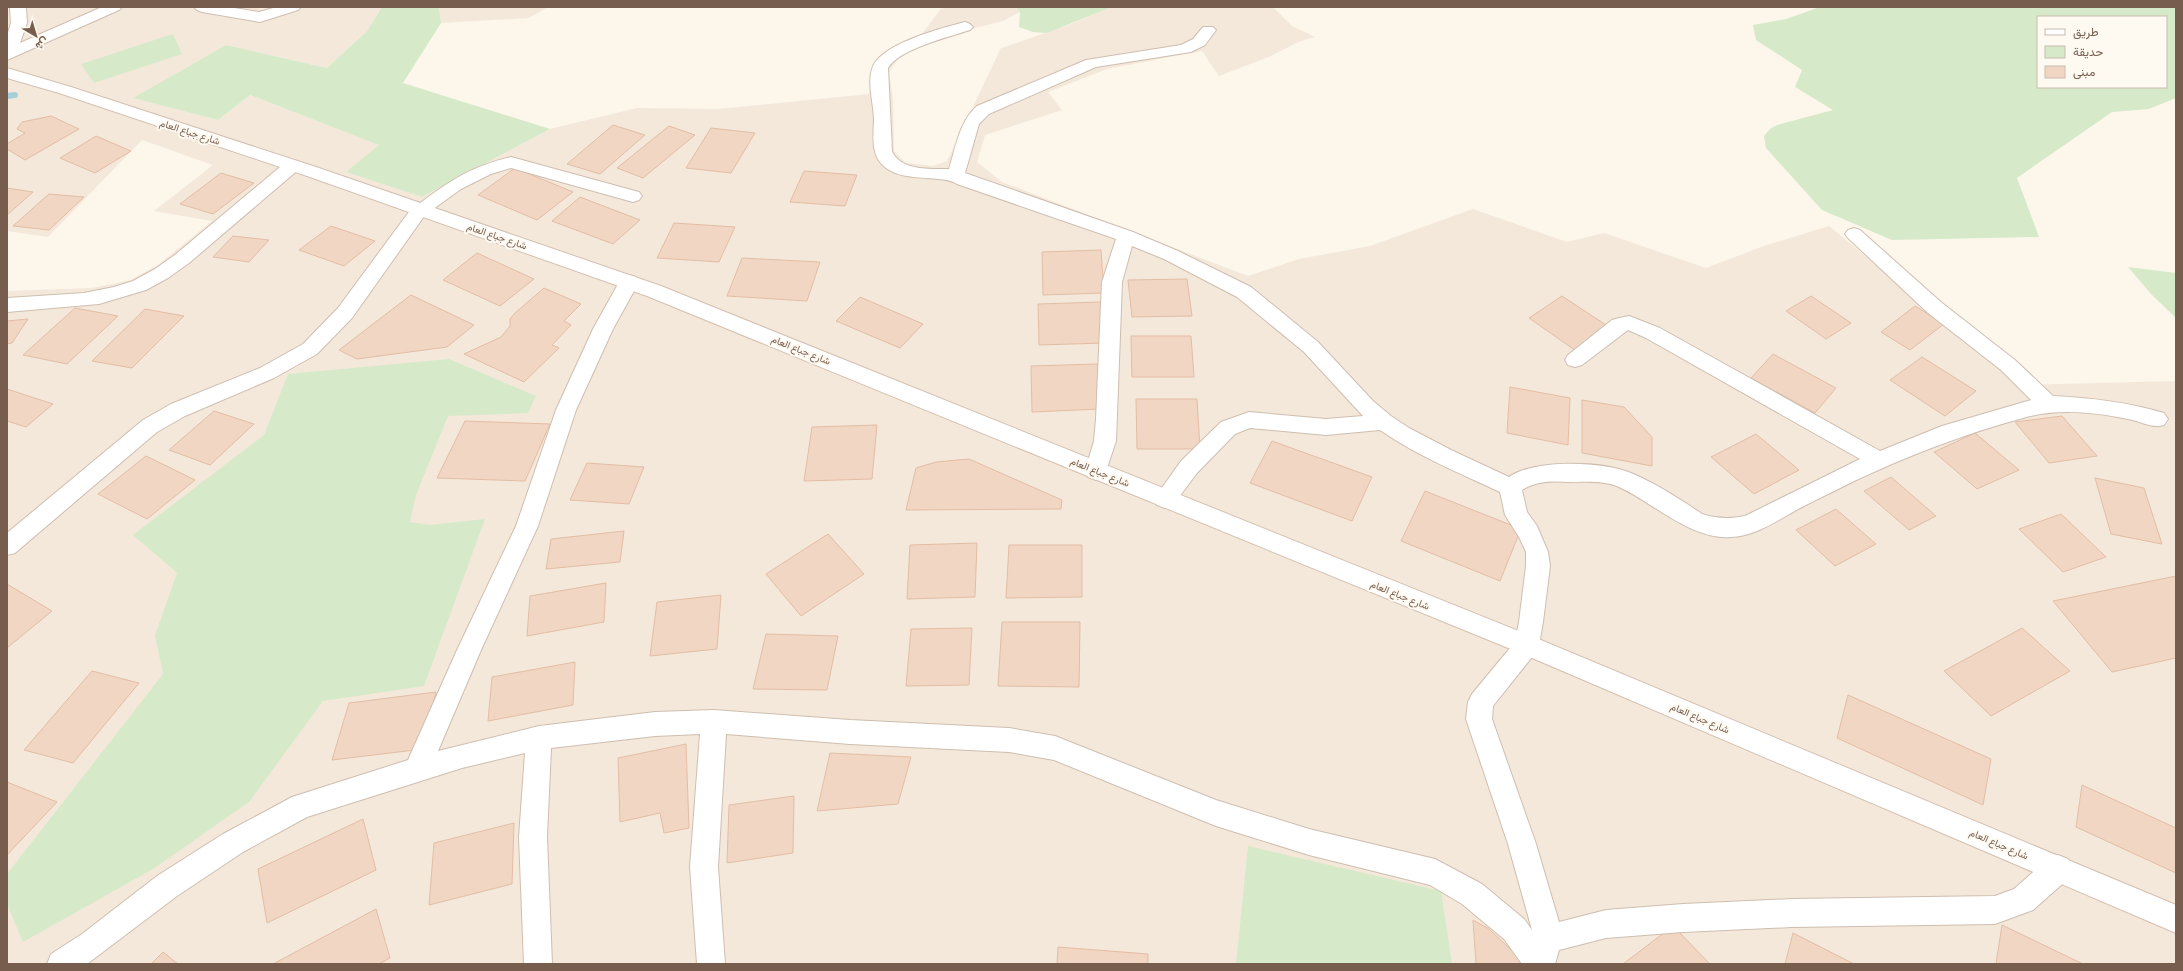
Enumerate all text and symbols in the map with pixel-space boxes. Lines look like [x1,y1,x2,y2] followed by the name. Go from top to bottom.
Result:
[16,16,56,56] north arrow
[2037,16,2167,88] legend
[2073,24,2099,40] text: طريق
[33,34,52,53] text: ش
[2073,44,2103,60] text: حديقة
[2073,64,2095,80] text: مبنى
[158,116,222,148] street label: شارع جباع العام
[465,220,529,252] street label: شارع جباع العام
[770,332,833,368] street label: شارع جباع العام
[1069,454,1132,490] street label: شارع جباع العام
[1369,577,1432,613] street label: شارع جباع العام
[1669,700,1731,736] street label: شارع جباع العام
[1968,826,2030,862] street label: شارع جباع العام

